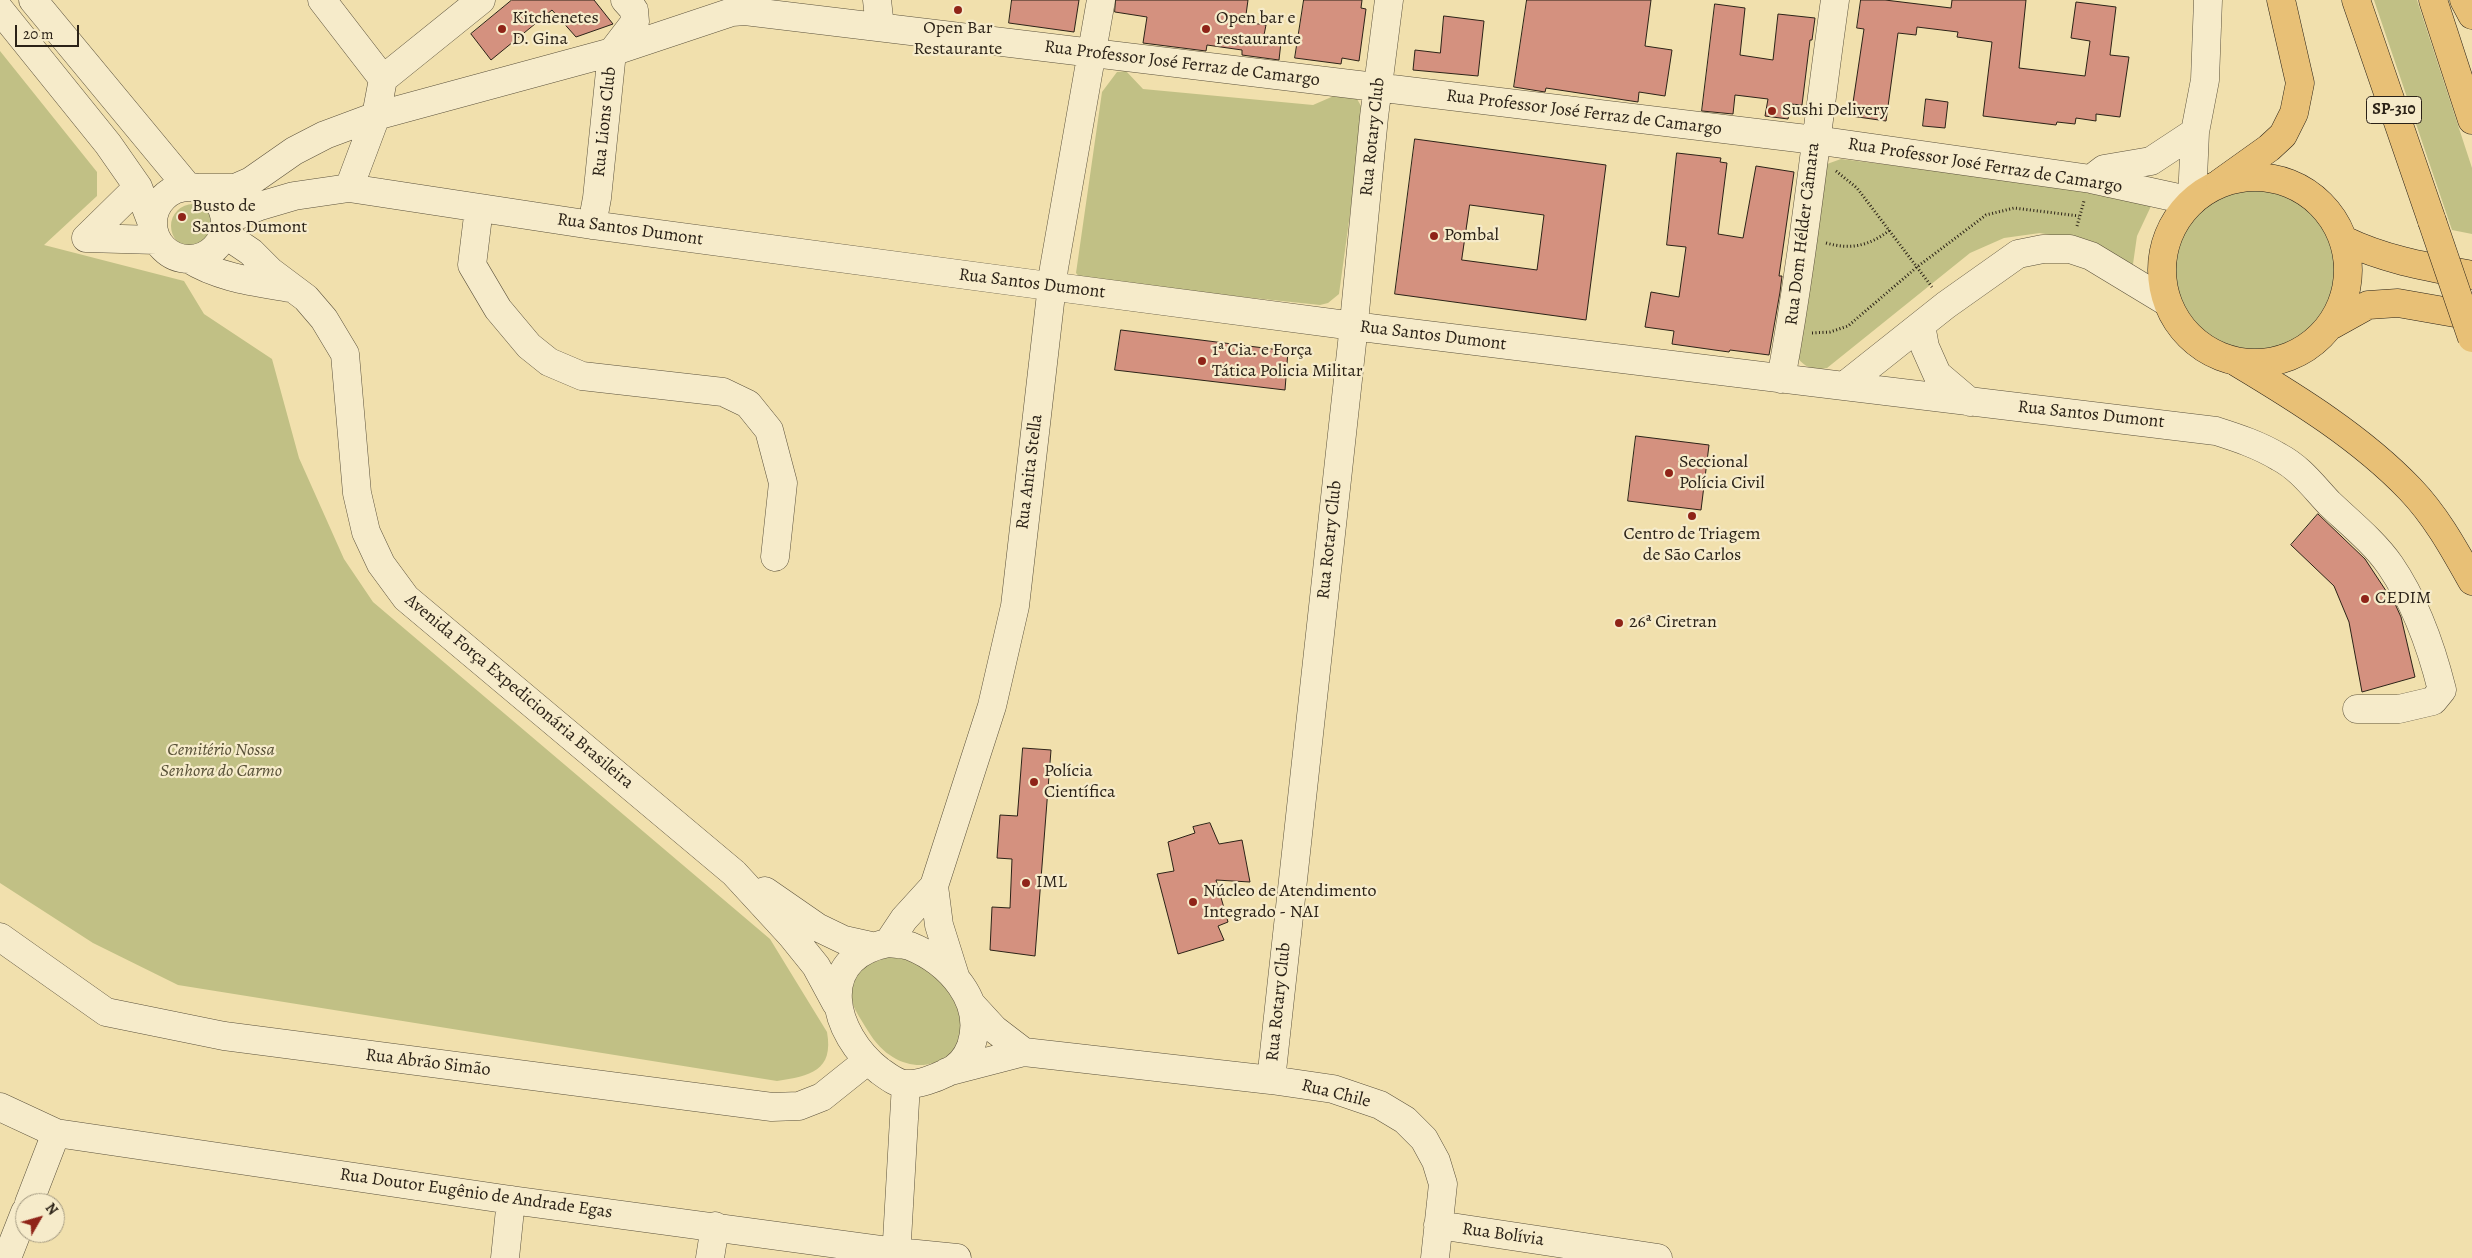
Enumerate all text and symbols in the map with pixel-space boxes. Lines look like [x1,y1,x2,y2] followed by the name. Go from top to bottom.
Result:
[952,4,964,16] marker: Open Bar Restaurante
[512,8,599,50] place label: Kitchenetes D. Gina
[1216,8,1301,50] place label: Open bar e restaurante
[18,15,81,47] scale bar
[914,18,1002,60] place label: Open Bar Restaurante
[496,23,508,35] marker: Kitchenetes D. Gina
[1200,23,1212,35] marker: Open bar e restaurante
[23,24,54,44] text: 20 m
[1043,36,1321,92] street label: Rua Professor José Ferraz de Camargo
[588,66,622,178] street label: Rua Lions Club
[1356,77,1390,197] street label: Rua Rotary Club
[1445,85,1723,141] street label: Rua Professor José Ferraz de Camargo
[2366,96,2422,124] road number: SP-310
[1782,100,1888,122] place label: Sushi Delivery
[1766,105,1778,117] marker: Sushi Delivery
[1846,134,2124,198] street label: Rua Professor José Ferraz de Camargo
[1781,141,1825,327] street label: Rua Dom Hélder Câmara
[192,196,307,238] place label: Busto de Santos Dumont
[556,209,704,251] street label: Rua Santos Dumont
[176,211,188,223] marker: Busto de Santos Dumont
[1444,225,1499,247] place label: Pombal
[1428,230,1440,242] marker: Pombal
[958,264,1106,304] street label: Rua Santos Dumont
[1359,316,1507,356] street label: Rua Santos Dumont
[1212,340,1363,382] place label: 1ª Cia. e Força Tática Policia Militar
[1196,355,1208,367] marker: 1ª Cia. e Força Tática Policia Militar
[2017,397,2165,433] street label: Rua Santos Dumont
[1012,413,1048,531] street label: Rua Anita Stella
[1679,452,1765,494] place label: Seccional Polícia Civil
[1663,467,1675,479] marker: Seccional Polícia Civil
[1313,480,1347,600] street label: Rua Rotary Club
[1686,510,1698,522] marker: Centro de Triagem de São Carlos
[1623,524,1761,566] place label: Centro de Triagem de São Carlos
[2375,588,2431,610] place label: CEDIM
[400,590,638,794] street label: Avenida Força Expedicionária Brasileira
[2359,593,2371,605] marker: CEDIM
[1629,612,1717,634] place label: 26ª Ciretran
[1613,617,1625,629] marker: 26ª Ciretran
[160,740,282,782] park label: Cemitério Nossa Senhora do Carmo
[1044,761,1115,804] place label: Polícia Científica
[1028,776,1040,788] marker: Polícia Científica
[1036,872,1067,894] place label: IML
[1020,877,1032,889] marker: IML
[1203,881,1377,924] place label: Núcleo de Atendimento Integrado - NAI
[1187,896,1199,908] marker: Núcleo de Atendimento Integrado - NAI
[1262,942,1296,1062] street label: Rua Rotary Club
[364,1045,492,1081] street label: Rua Abrão Simão
[1299,1075,1373,1113] street label: Rua Chile
[338,1164,614,1224] street label: Rua Doutor Eugênio de Andrade Egas
[15,1193,65,1243] north arrow
[41,1199,62,1219] text: N
[1461,1219,1545,1251] street label: Rua Bolívia

